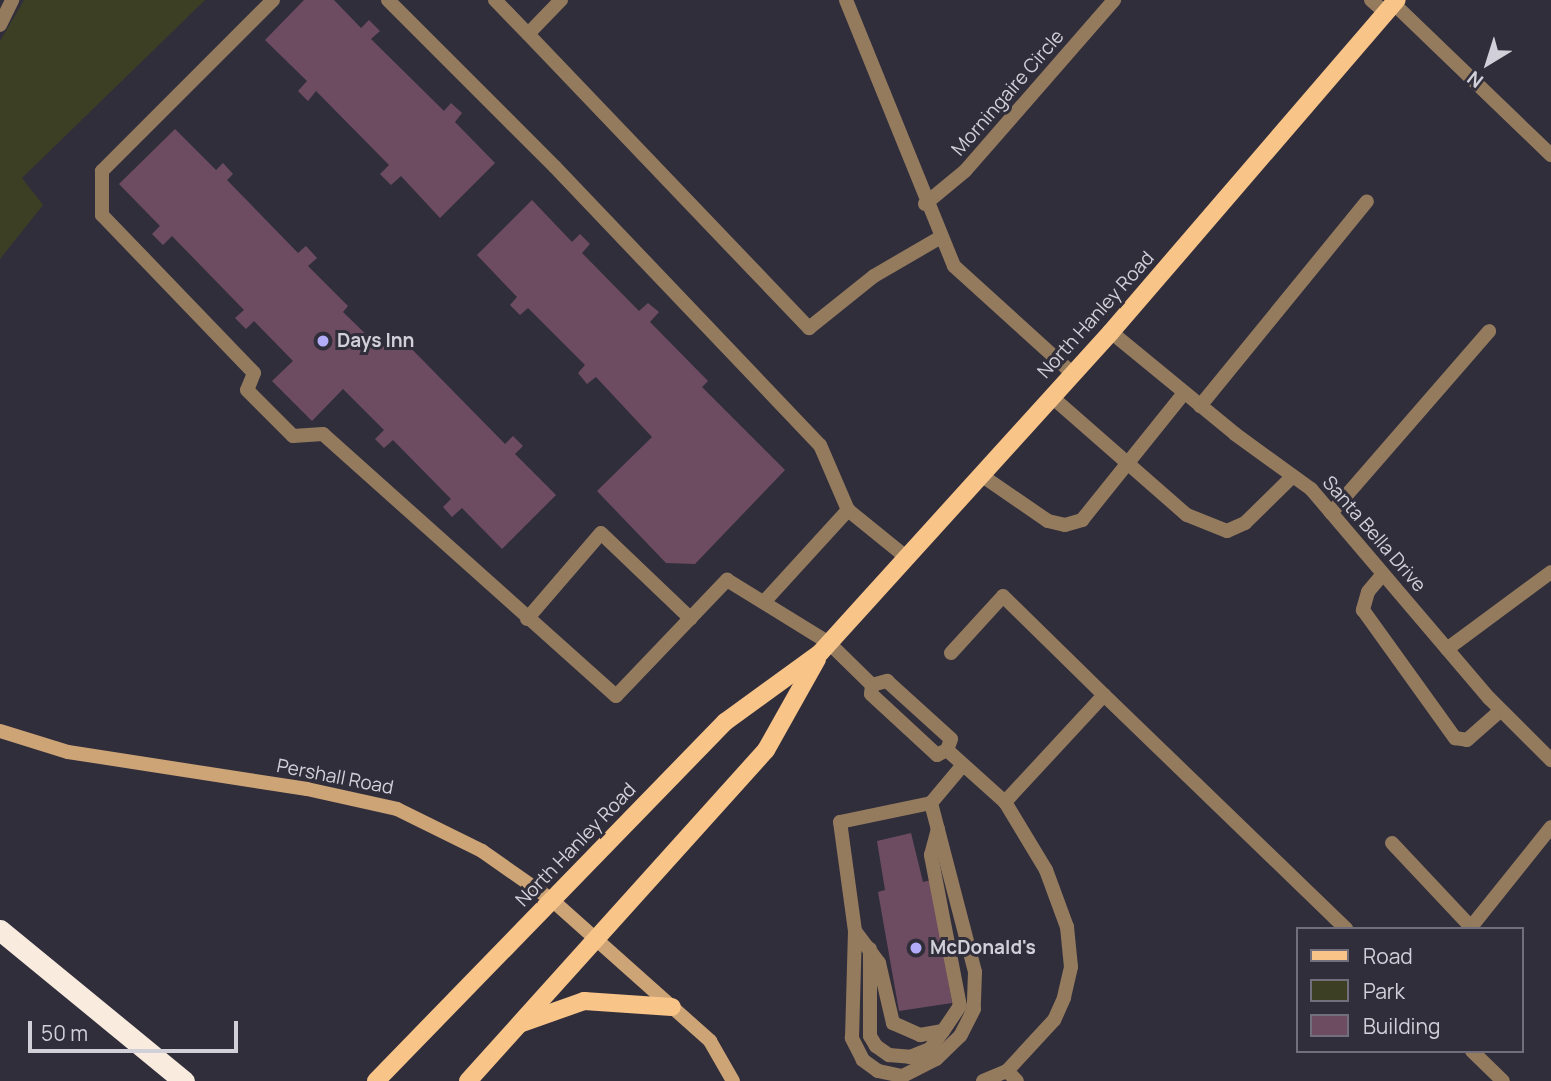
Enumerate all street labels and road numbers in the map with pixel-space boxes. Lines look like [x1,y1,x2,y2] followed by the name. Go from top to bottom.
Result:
[947,25,1069,161] street label: Morningaire Circle
[1033,247,1159,383] street label: North Hanley Road
[1318,471,1430,597] street label: Santa Bella Drive
[275,755,395,799] street label: Pershall Road
[511,779,641,911] street label: North Hanley Road

